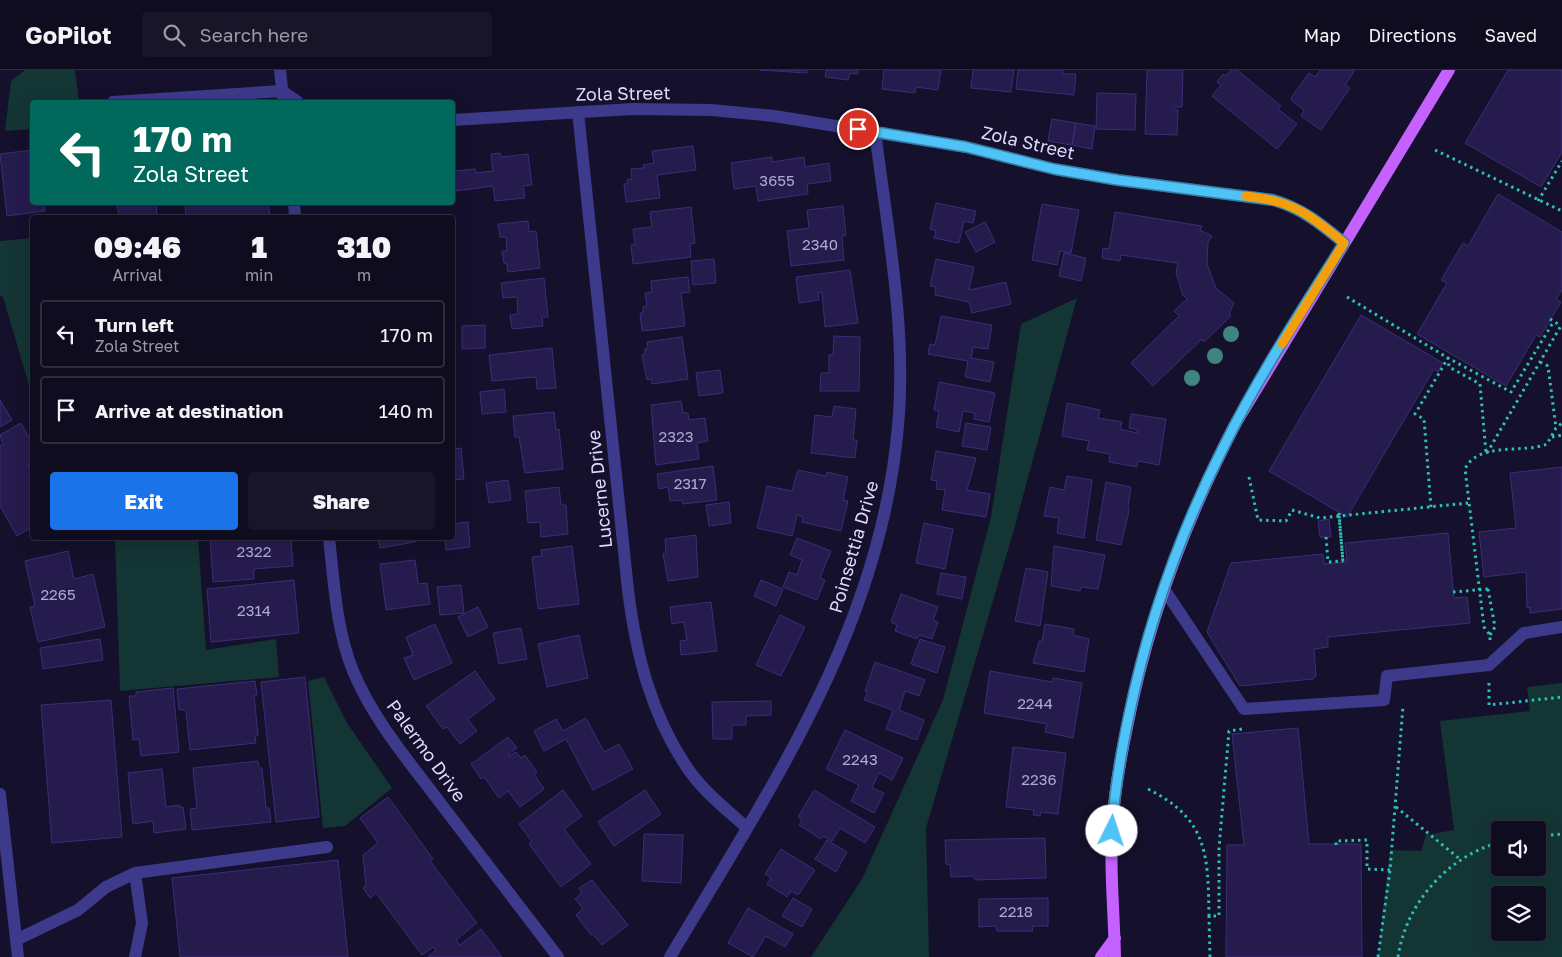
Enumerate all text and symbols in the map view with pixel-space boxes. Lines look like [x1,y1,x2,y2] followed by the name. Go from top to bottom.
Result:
[142,12,492,57] search box
[25,20,112,49] text: GoPilot
[160,21,188,49] icon: search
[200,23,308,46] text: Search here
[1304,24,1340,46] text: Map
[1368,24,1456,46] text: Directions
[1484,24,1537,46] text: Saved
[575,81,671,105] street label: Zola Street
[837,108,879,150] pin
[844,115,872,143] icon: arrive
[133,118,232,160] text: 170 m
[50,120,115,185] icon: left
[979,121,1077,163] street label: Zola Street
[133,160,249,187] text: Zola Street
[759,171,795,189] house number: 3655
[94,229,181,265] text: 09:46
[251,229,267,265] text: 1
[337,229,391,265] text: 310
[802,235,838,253] house number: 2340
[112,265,163,285] text: Arrival
[245,265,273,285] text: min
[357,265,371,285] text: m
[95,313,174,336] text: Turn left
[52,320,80,348] icon: left
[380,323,433,346] text: 170 m
[95,336,179,356] text: Zola Street
[52,396,80,424] icon: arrive
[95,399,283,422] text: Arrive at destination
[379,399,433,422] text: 140 m
[659,427,693,445] house number: 2323
[582,429,616,549] street label: Lucerne Drive
[50,472,238,530] button: Exit
[248,472,435,530] button: Share
[674,474,706,492] house number: 2317
[824,478,882,615] street label: Poinsettia Drive
[237,542,271,560] house number: 2322
[40,585,76,603] house number: 2265
[237,601,271,619] house number: 2314
[1017,694,1053,712] house number: 2244
[382,695,471,806] street label: Palermo Drive
[842,750,878,768] house number: 2243
[1021,770,1057,788] house number: 2236
[1085,804,1137,856] position arrow
[1491,821,1546,941] map controls
[1491,821,1546,876] button: sound
[1491,886,1546,941] button: layers
[999,902,1033,920] house number: 2218

